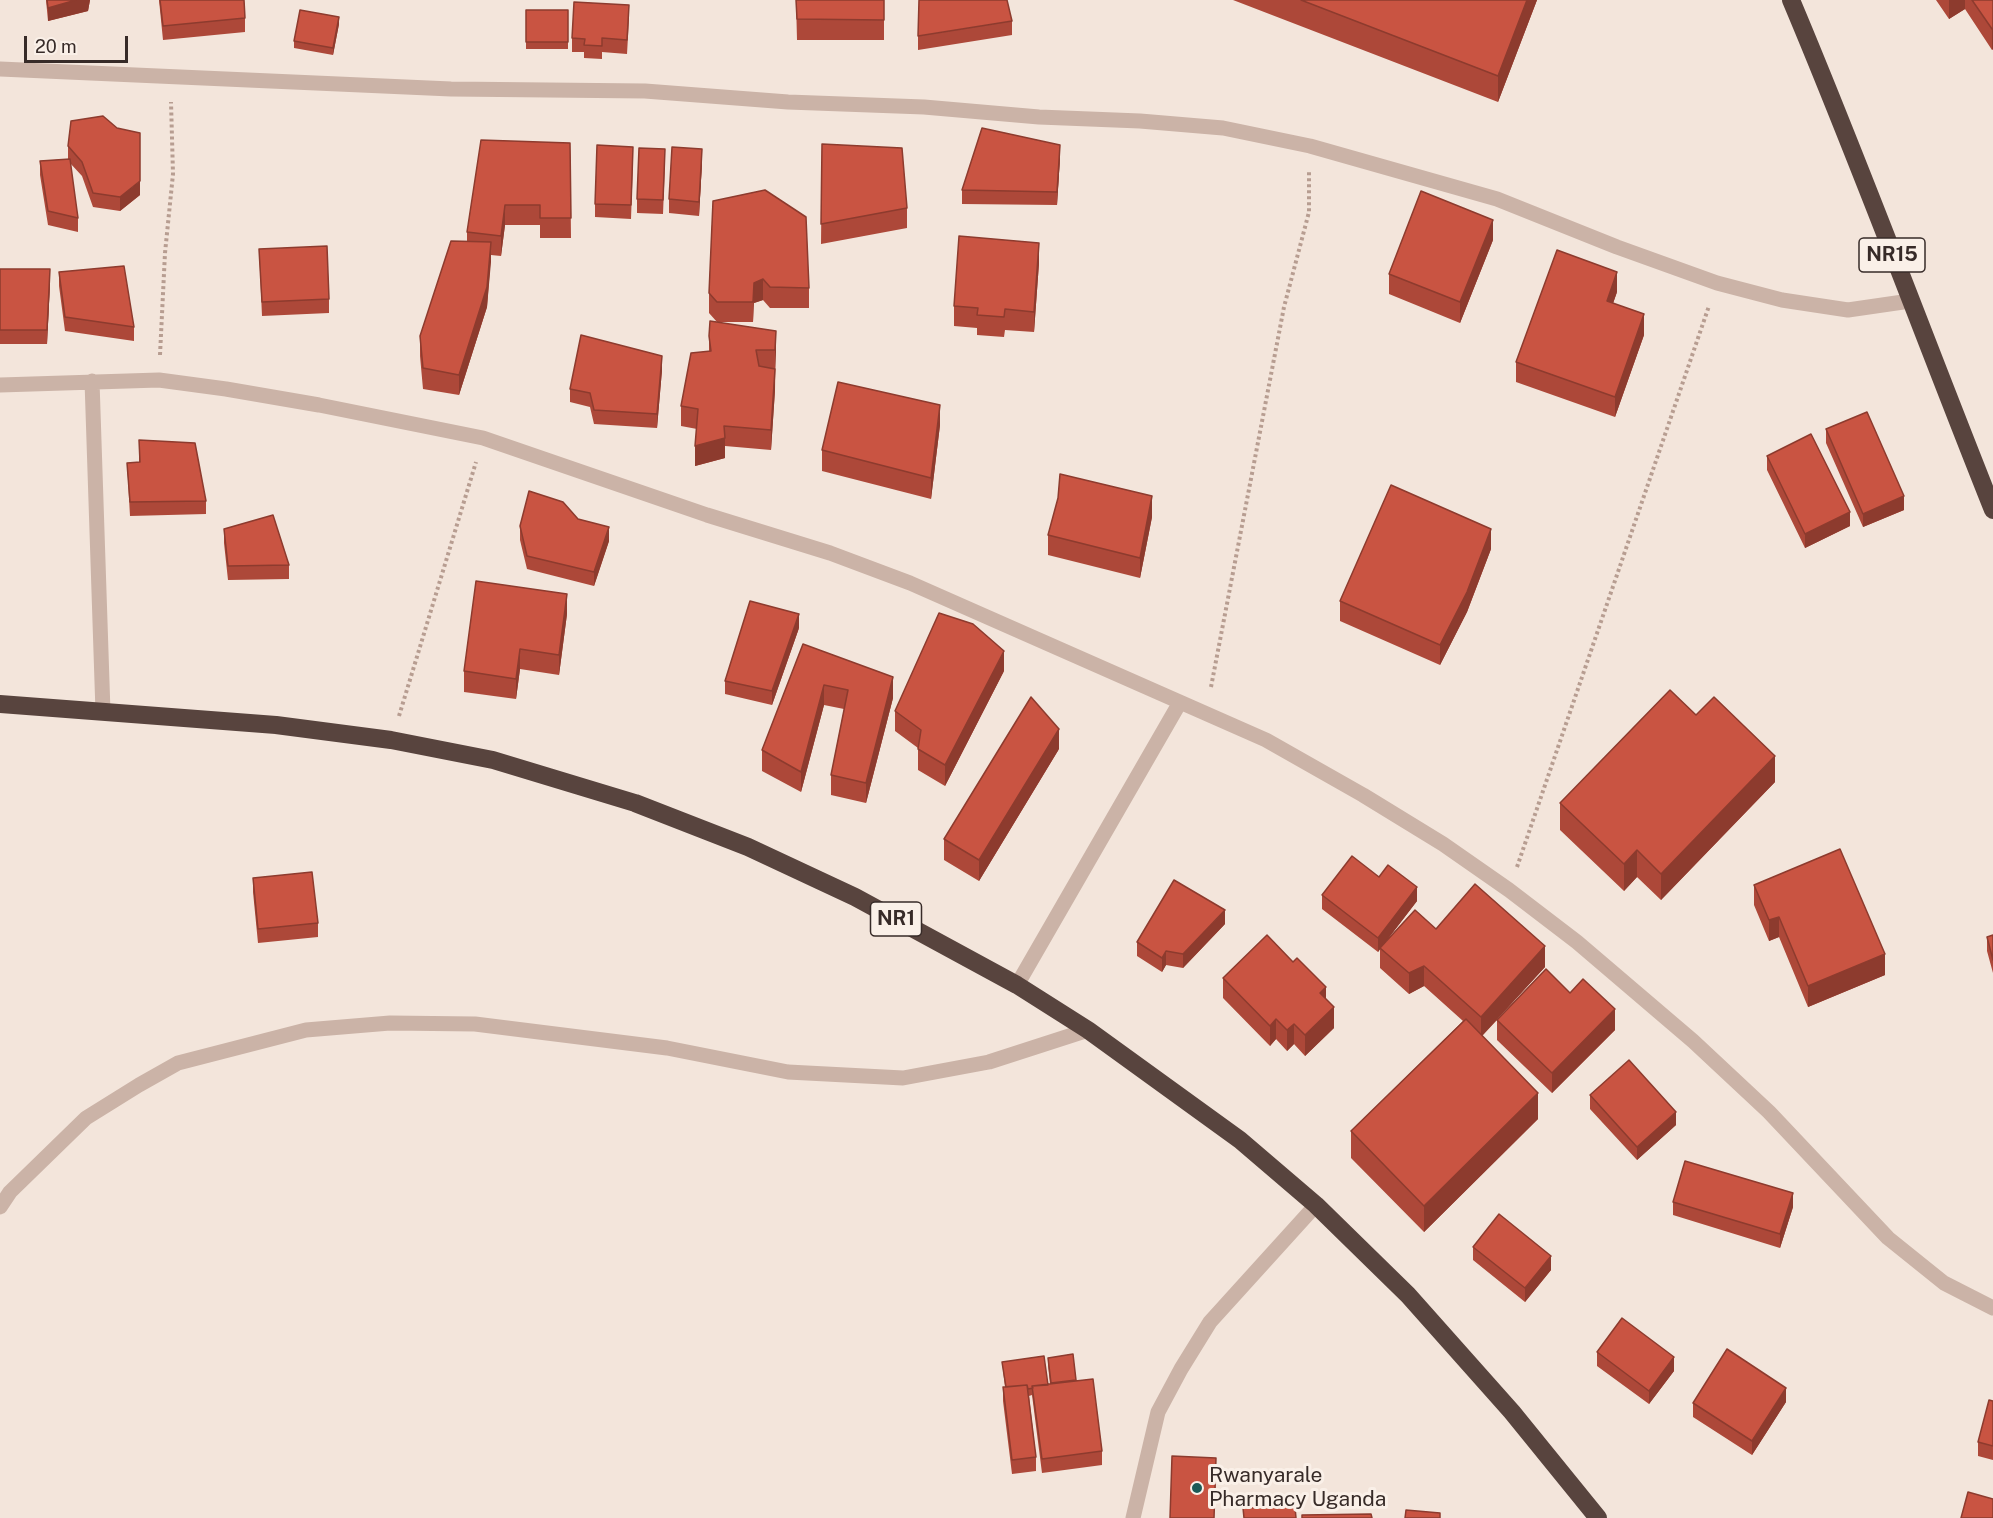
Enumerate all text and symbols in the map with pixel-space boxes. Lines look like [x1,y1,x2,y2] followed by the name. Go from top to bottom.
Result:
[27,24,130,62] scale bar
[35,36,77,57] text: 20 m
[1859,238,1925,272] road number: NR15
[870,902,922,936] road number: NR1
[1209,1463,1386,1513] place label: Rwanyarale Pharmacy Uganda
[1190,1481,1204,1495] marker: Rwanyarale Pharmacy Uganda

